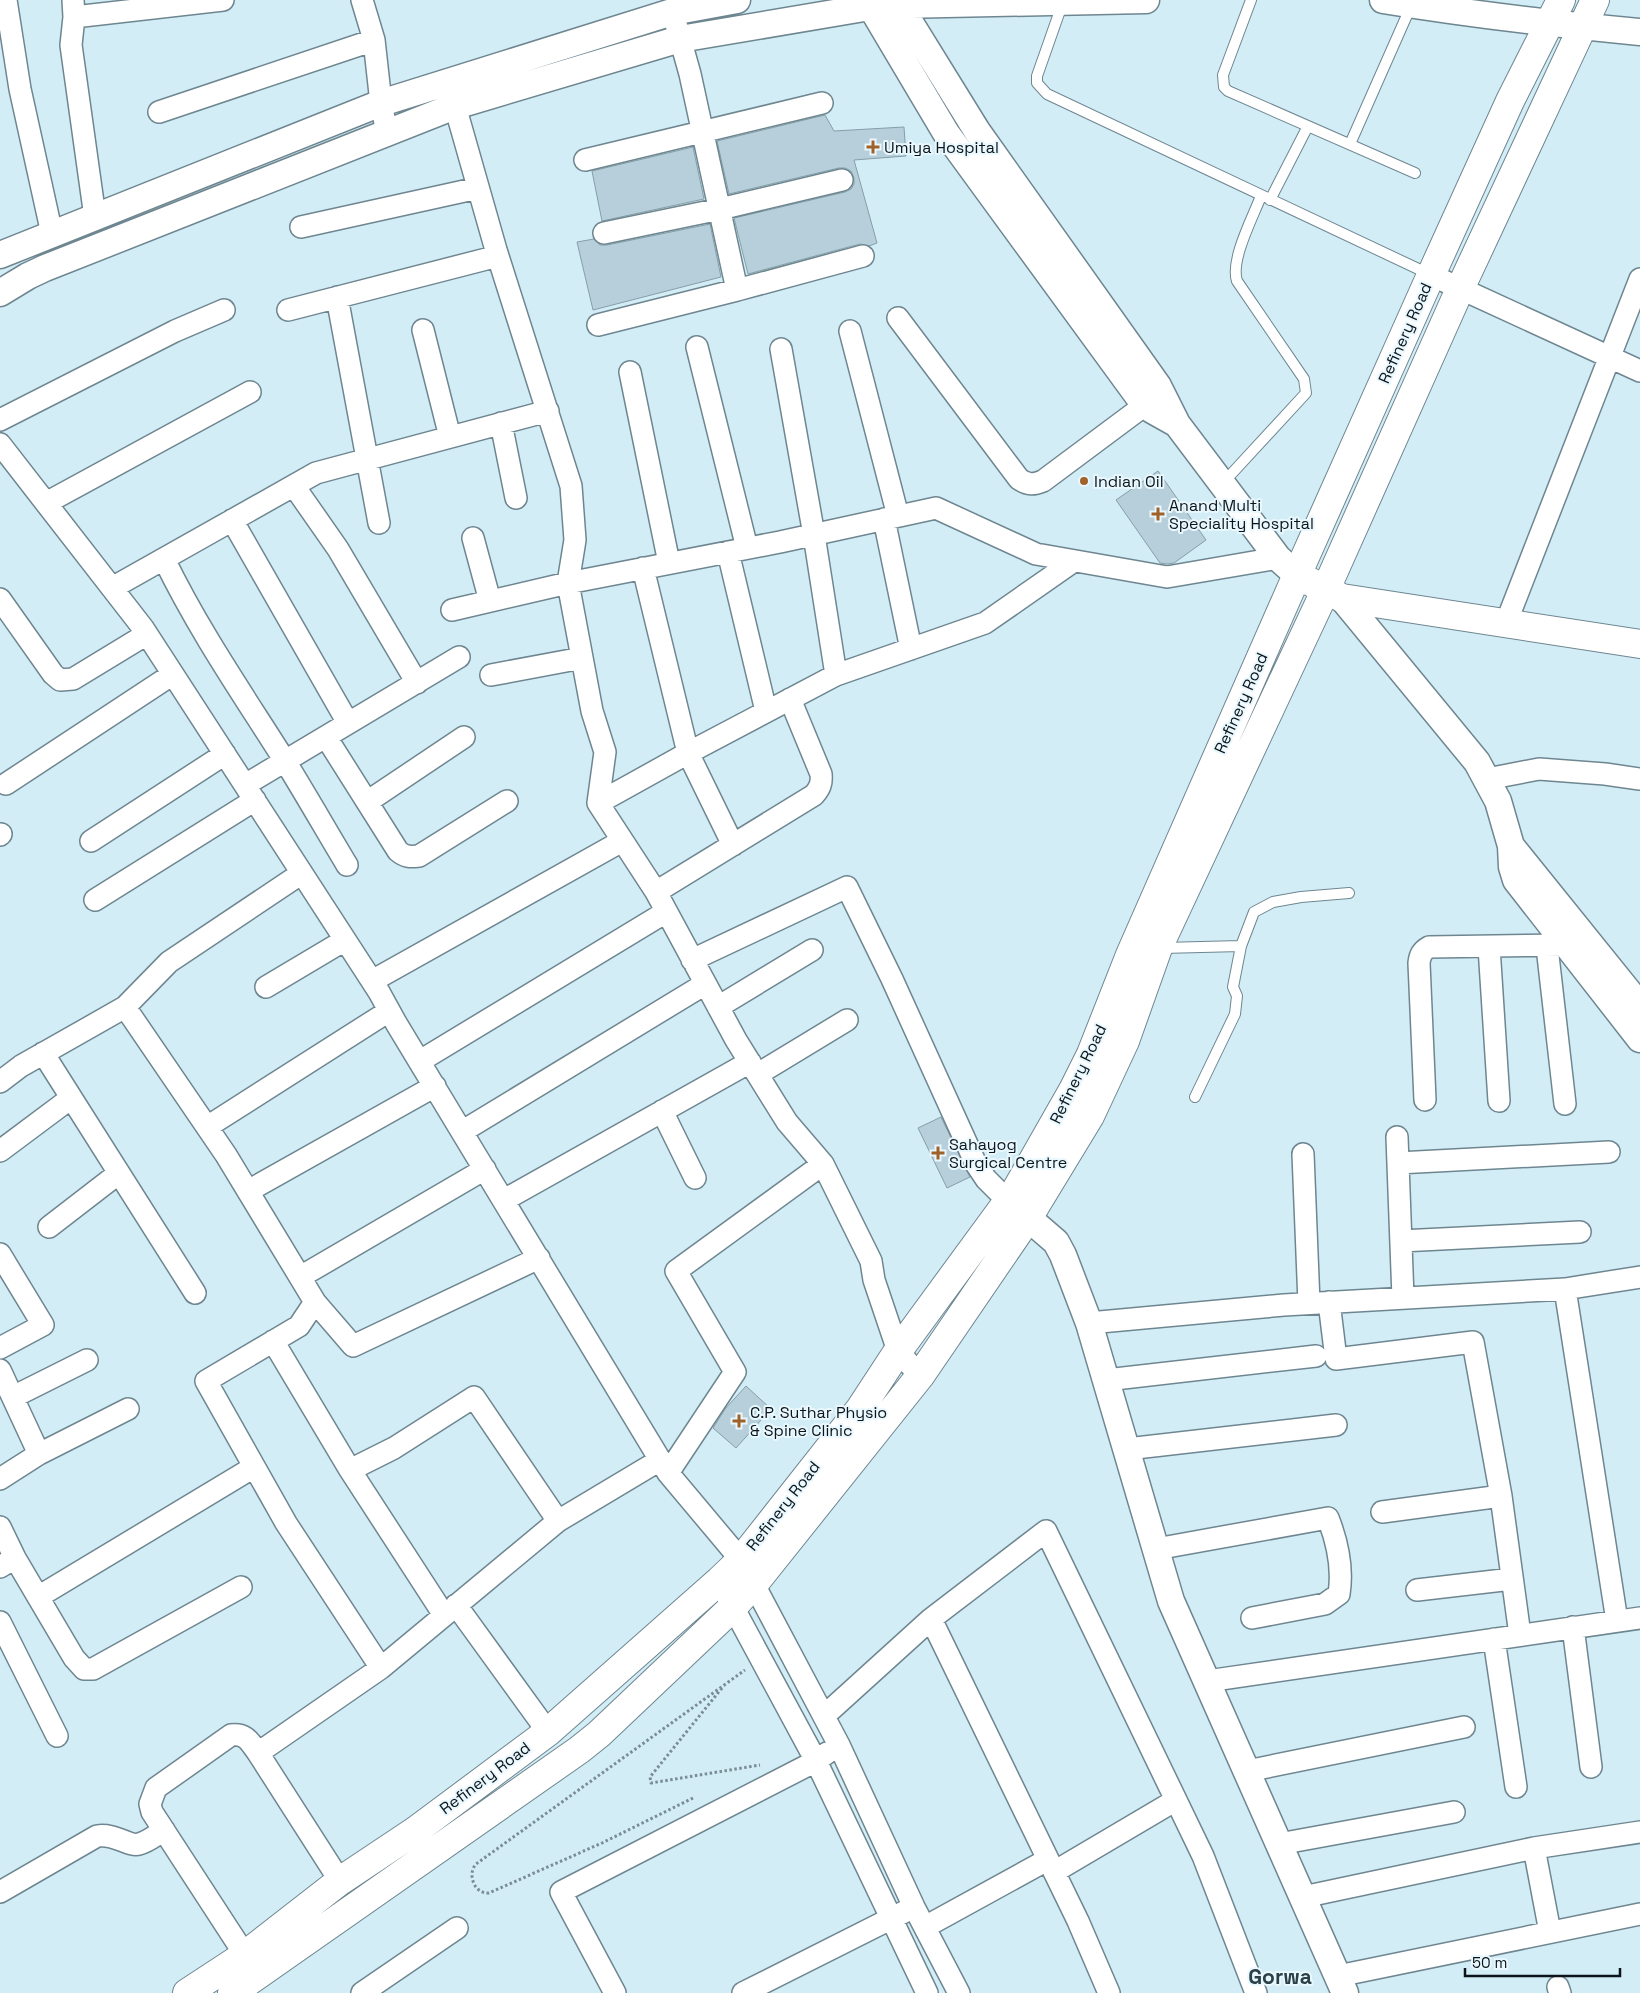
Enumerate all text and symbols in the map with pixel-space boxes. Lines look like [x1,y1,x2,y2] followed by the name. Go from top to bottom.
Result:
[884,137,999,158] place label: Umiya Hospital
[866,140,880,154] marker: Umiya Hospital
[1373,279,1437,387] street label: Refinery Road
[1094,471,1164,492] place label: Indian Oil
[1078,475,1090,487] marker: Indian Oil
[1169,495,1314,534] place label: Anand Multi Speciality Hospital
[1151,507,1165,521] marker: Anand Multi Speciality Hospital
[1209,649,1273,757] street label: Refinery Road
[1045,1021,1111,1127] street label: Refinery Road
[949,1134,1067,1173] place label: Sahayog Surgical Centre
[931,1146,945,1160] marker: Sahayog Surgical Centre
[750,1402,887,1441] place label: C.P. Suthar Physio & Spine Clinic
[732,1414,746,1428] marker: C.P. Suthar Physio & Spine Clinic
[741,1457,825,1555] street label: Refinery Road
[435,1737,535,1819] street label: Refinery Road
[1465,1946,1620,1978] scale bar
[1472,1953,1507,1972] text: 50 m
[1248,1963,1312,1990] district label: Gorwa

